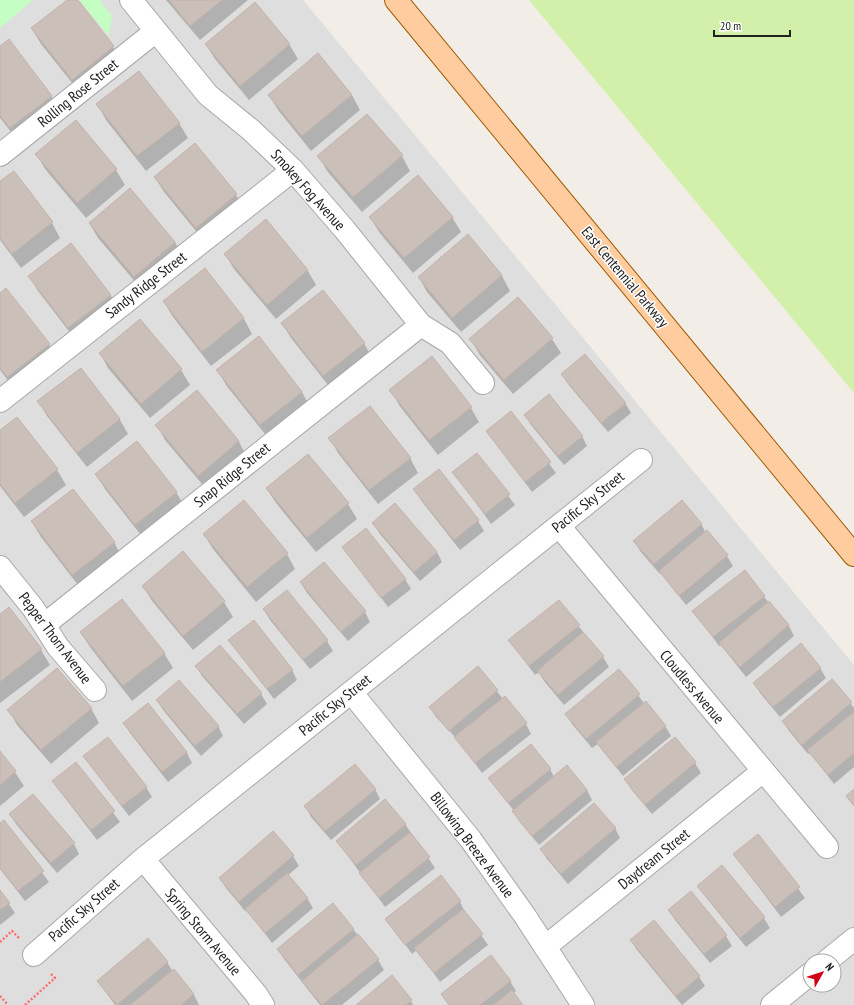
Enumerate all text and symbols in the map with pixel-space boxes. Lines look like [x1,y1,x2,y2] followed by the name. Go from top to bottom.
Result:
[714,12,790,38] scale bar
[720,18,741,33] text: 20 m
[34,54,122,131] street label: Rolling Rose Street
[267,145,350,234] street label: Smokey Fog Avenue
[578,222,673,331] street label: East Centennial Parkway
[101,247,190,322] street label: Sandy Ridge Street
[190,438,274,511] street label: Snap Ridge Street
[548,467,628,537] street label: Pacific Sky Street
[15,588,96,687] street label: Pepper Thorn Avenue
[656,646,729,727] street label: Cloudless Avenue
[295,670,375,740] street label: Pacific Sky Street
[426,788,518,901] street label: Billowing Breeze Avenue
[614,824,693,893] street label: Daydream Street
[44,874,123,945] street label: Pacific Sky Street
[161,884,245,979] street label: Spring Storm Avenue
[802,953,842,993] north arrow
[822,960,837,973] text: N

